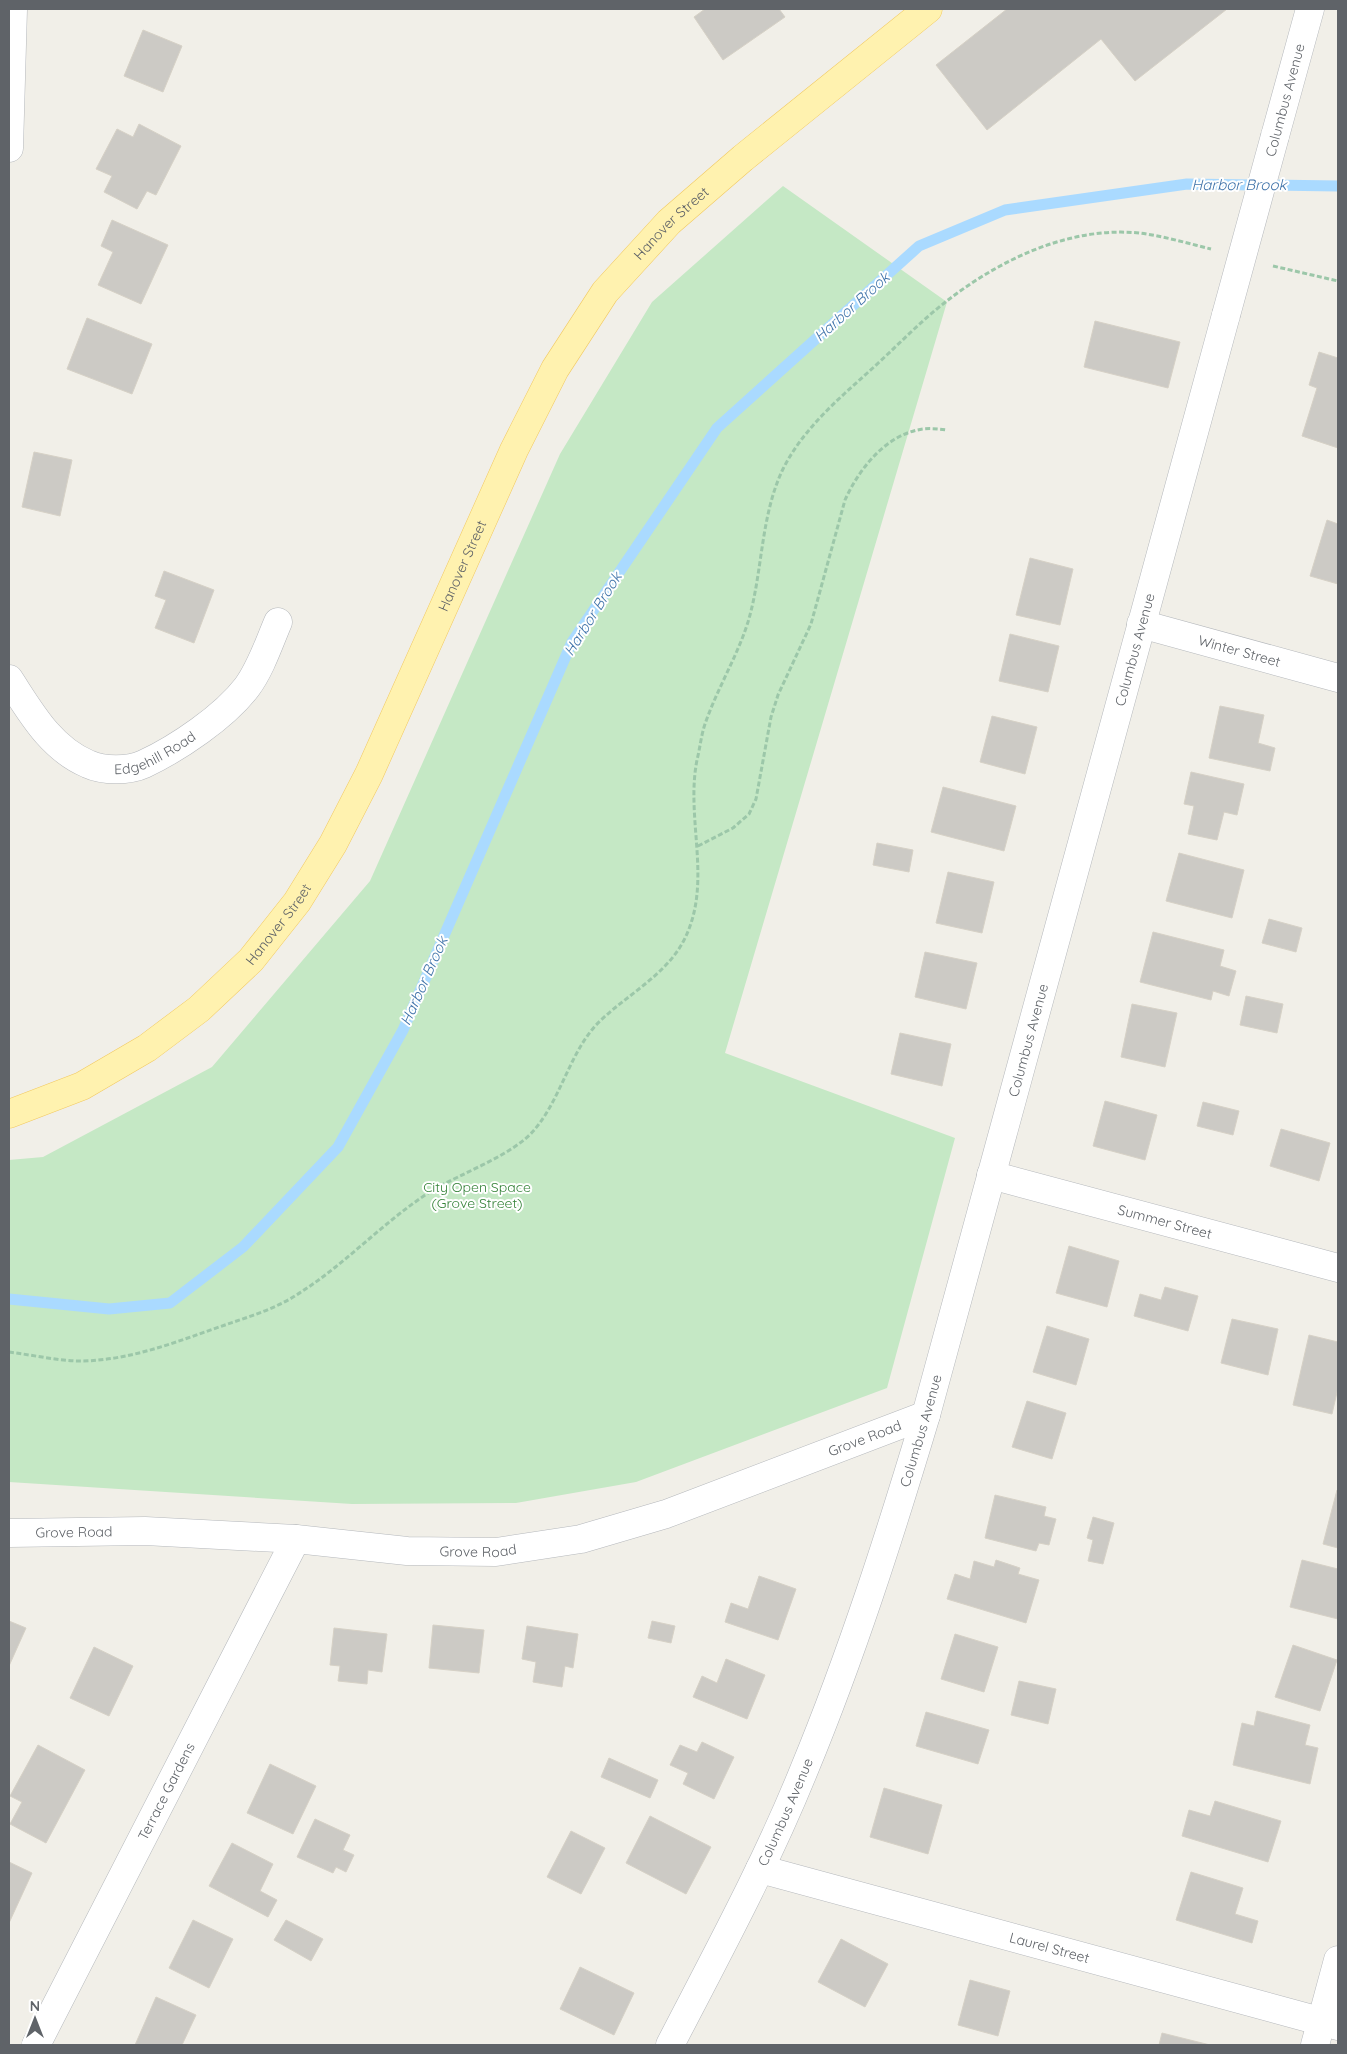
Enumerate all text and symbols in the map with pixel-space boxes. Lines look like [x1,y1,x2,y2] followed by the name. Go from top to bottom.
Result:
[1261,41,1309,158] street label: Columbus Avenue
[1191,175,1288,194] water label: Harbor Brook
[630,183,713,264] street label: Hanover Street
[810,266,895,345] water label: Harbor Brook
[434,517,490,614] street label: Hanover Street
[559,567,627,659] water label: Harbor Brook
[1111,591,1159,708] street label: Columbus Avenue
[1196,631,1283,671] street label: Winter Street
[114,727,199,778] street label: Edgehill Road
[242,880,315,969] street label: Hanover Street
[396,932,452,1028] water label: Harbor Brook
[1004,982,1052,1099] street label: Columbus Avenue
[423,1178,531,1212] park label: City Open Space (Grove Street)
[1116,1200,1214,1243] street label: Summer Street
[896,1372,946,1489] street label: Columbus Avenue
[825,1416,904,1460] street label: Grove Road
[35,1522,113,1542] street label: Grove Road
[439,1540,518,1561] street label: Grove Road
[134,1740,199,1843] street label: Terrace Gardens
[754,1755,817,1869] street label: Columbus Avenue
[1008,1928,1092,1967] street label: Laurel Street
[10,1994,60,2044] north arrow
[30,1997,40,2015] text: N

